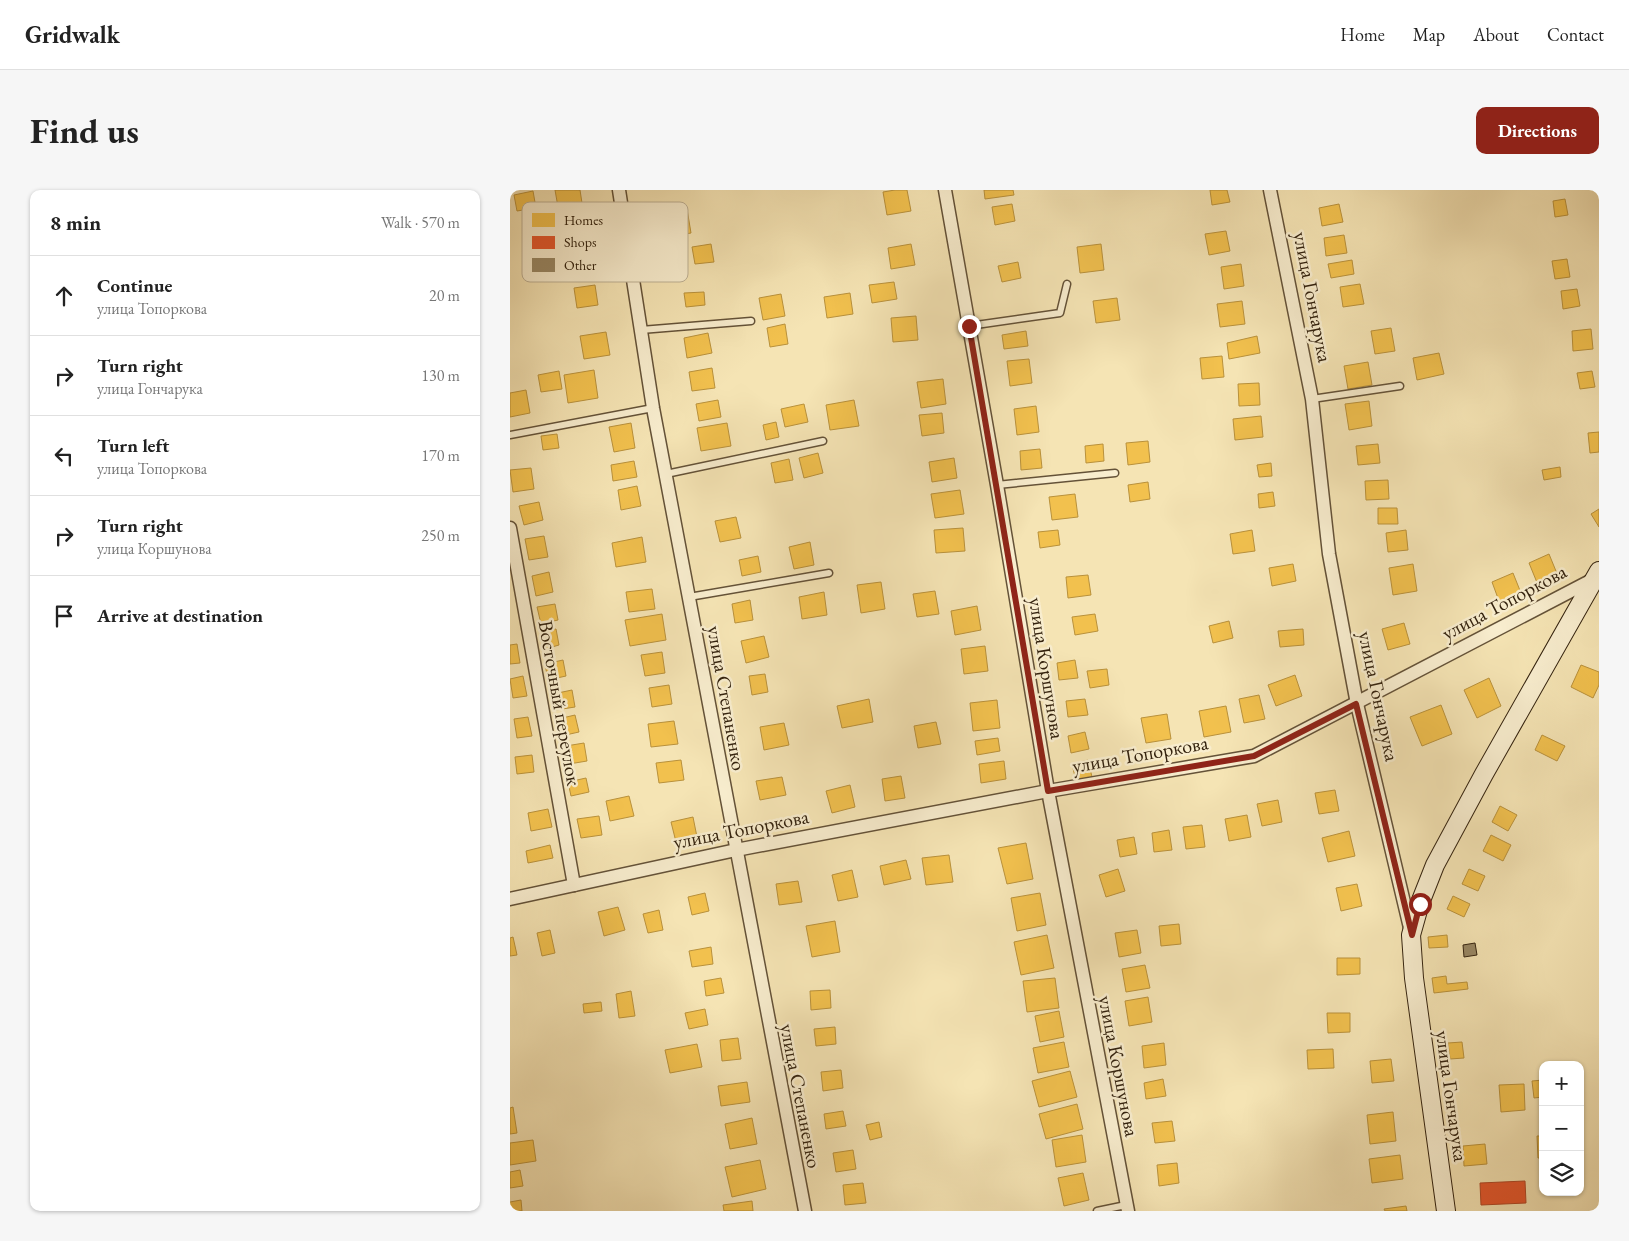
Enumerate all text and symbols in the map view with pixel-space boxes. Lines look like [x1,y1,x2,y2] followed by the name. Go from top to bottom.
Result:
[25,19,120,50] text: Gridwalk
[1340,23,1385,46] text: Home
[1413,23,1445,46] text: Map
[1473,23,1519,46] text: About
[1547,23,1604,46] text: Contact
[1476,107,1599,154] button: Directions
[30,108,139,153] text: Find us
[522,202,688,282] legend
[50,209,101,236] text: 8 min
[564,211,604,229] text: Homes
[381,212,460,233] text: Walk · 570 m
[1288,230,1338,364] street label: улица Гончарука
[564,233,597,251] text: Shops
[564,256,597,274] text: Other
[97,273,172,298] text: Continue
[50,282,78,310] icon: ahead
[429,285,460,306] text: 20 m
[97,298,207,319] text: улица Топоркова
[958,315,981,338] route end
[97,353,183,378] text: Turn right
[50,362,78,390] icon: right
[421,365,460,386] text: 130 m
[97,378,203,399] text: улица Гончарука
[97,433,169,458] text: Turn left
[50,442,78,470] icon: left
[421,445,460,466] text: 170 m
[97,458,207,479] text: улица Топоркова
[97,513,183,538] text: Turn right
[50,522,78,550] icon: right
[421,525,460,546] text: 250 m
[97,538,212,559] text: улица Коршунова
[1437,558,1571,646] street label: улица Топоркова
[1023,595,1071,741] street label: улица Коршунова
[50,602,78,630] icon: arrive
[97,603,263,628] text: Arrive at destination
[533,618,587,788] street label: Восточный переулок
[701,624,753,773] street label: улица Степаненко
[1353,629,1405,763] street label: улица Гончарука
[1070,729,1210,779] street label: улица Топоркова
[671,803,811,855] street label: улица Топоркова
[1409,893,1432,916] route start
[1093,993,1145,1139] street label: улица Коршунова
[774,1022,828,1171] street label: улица Степаненко
[1430,1029,1474,1163] street label: улица Гончарука
[1539,1061,1584,1196] map controls
[1539,1061,1584,1106] button: +
[1539,1106,1584,1151] button: −
[1539,1151,1584,1196] button: layers

